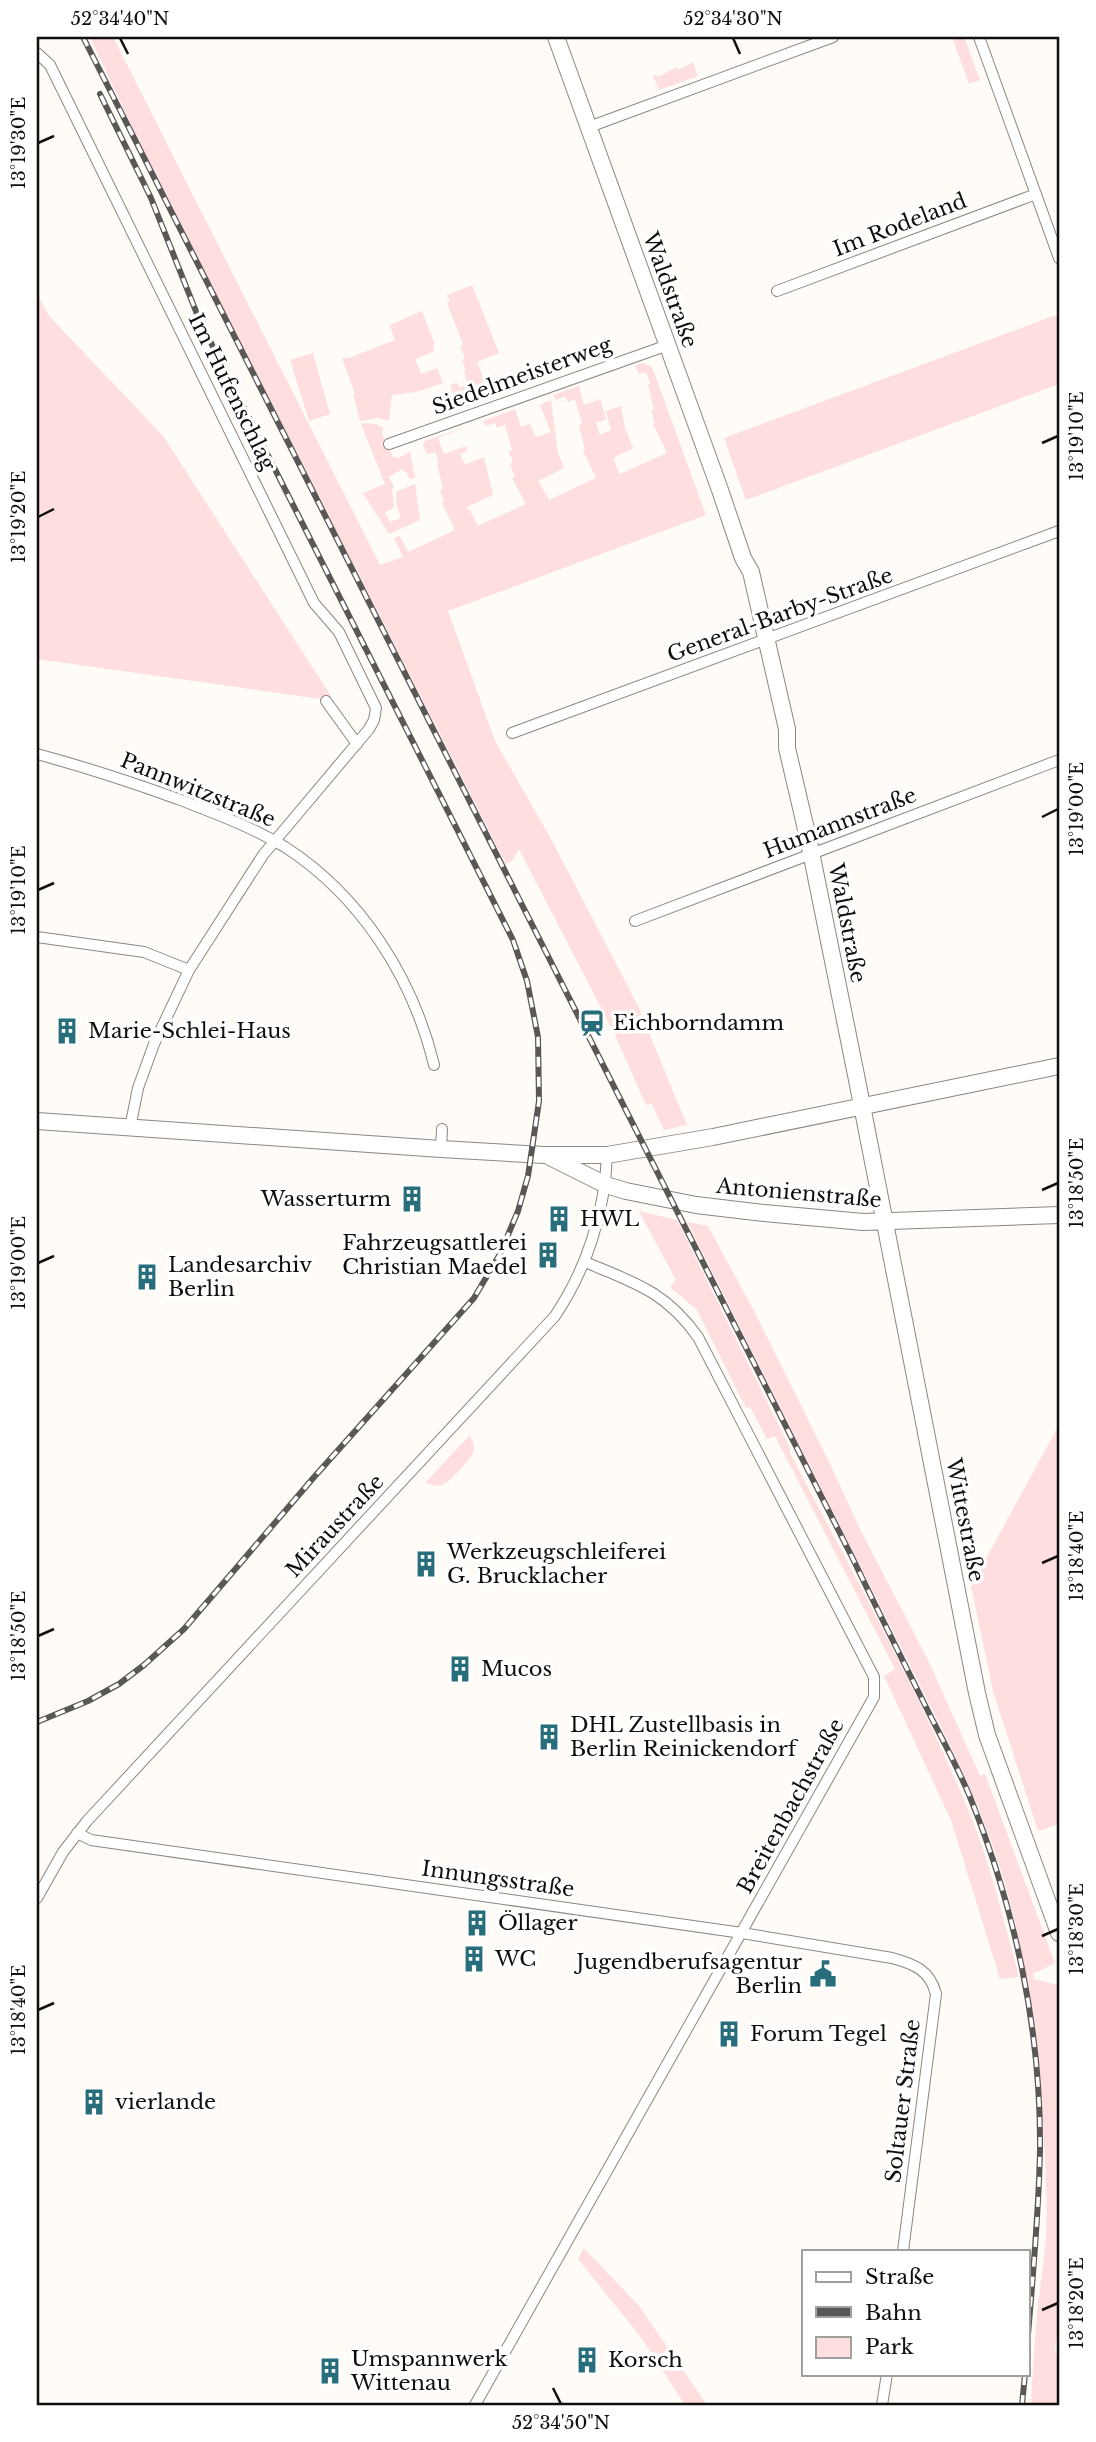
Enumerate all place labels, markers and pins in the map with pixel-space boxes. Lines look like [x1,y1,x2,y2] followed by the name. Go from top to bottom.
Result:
[577,1008,607,1038] station icon: Eichborndamm
[613,1010,784,1036] place label: Eichborndamm
[52,1016,82,1046] building icon: Marie-Schlei-Haus
[88,1018,291,1044] place label: Marie-Schlei-Haus
[397,1184,427,1214] building icon: Wasserturm
[260,1186,391,1212] place label: Wasserturm
[544,1204,574,1234] building icon: HWL
[580,1206,639,1232] place label: HWL
[342,1230,527,1280] place label: Fahrzeugsattlerei Christian Maedel
[533,1240,563,1270] building icon: Fahrzeugsattlerei Christian Maedel
[168,1252,312,1302] place label: Landesarchiv Berlin
[132,1262,162,1292] building icon: Landesarchiv Berlin
[446,1539,666,1589] place label: Werkzeugschleiferei G. Brucklacher
[411,1549,441,1579] building icon: Werkzeugschleiferei G. Brucklacher
[445,1654,475,1684] building icon: Mucos
[481,1656,552,1682] place label: Mucos
[570,1712,799,1762] place label: DHL Zustellbasis in Berlin Reinickendorf
[534,1722,564,1752] building icon: DHL Zustellbasis in Berlin Reinickendorf
[462,1908,492,1938] building icon: Öllager
[498,1910,577,1936] place label: Öllager
[459,1944,489,1974] building icon: WC
[494,1946,536,1972] place label: WC
[573,1949,802,1999] place label: Jugendberufsagentur Berlin
[808,1959,838,1989] public building icon: Jugendberufsagentur Berlin
[714,2019,744,2049] building icon: Forum Tegel
[750,2021,887,2047] place label: Forum Tegel
[79,2087,109,2117] building icon: vierlande
[115,2089,216,2115] place label: vierlande
[572,2345,602,2375] building icon: Korsch
[350,2346,507,2396] place label: Umspannwerk Wittenau
[608,2347,683,2373] place label: Korsch
[315,2356,345,2386] building icon: Umspannwerk Wittenau

